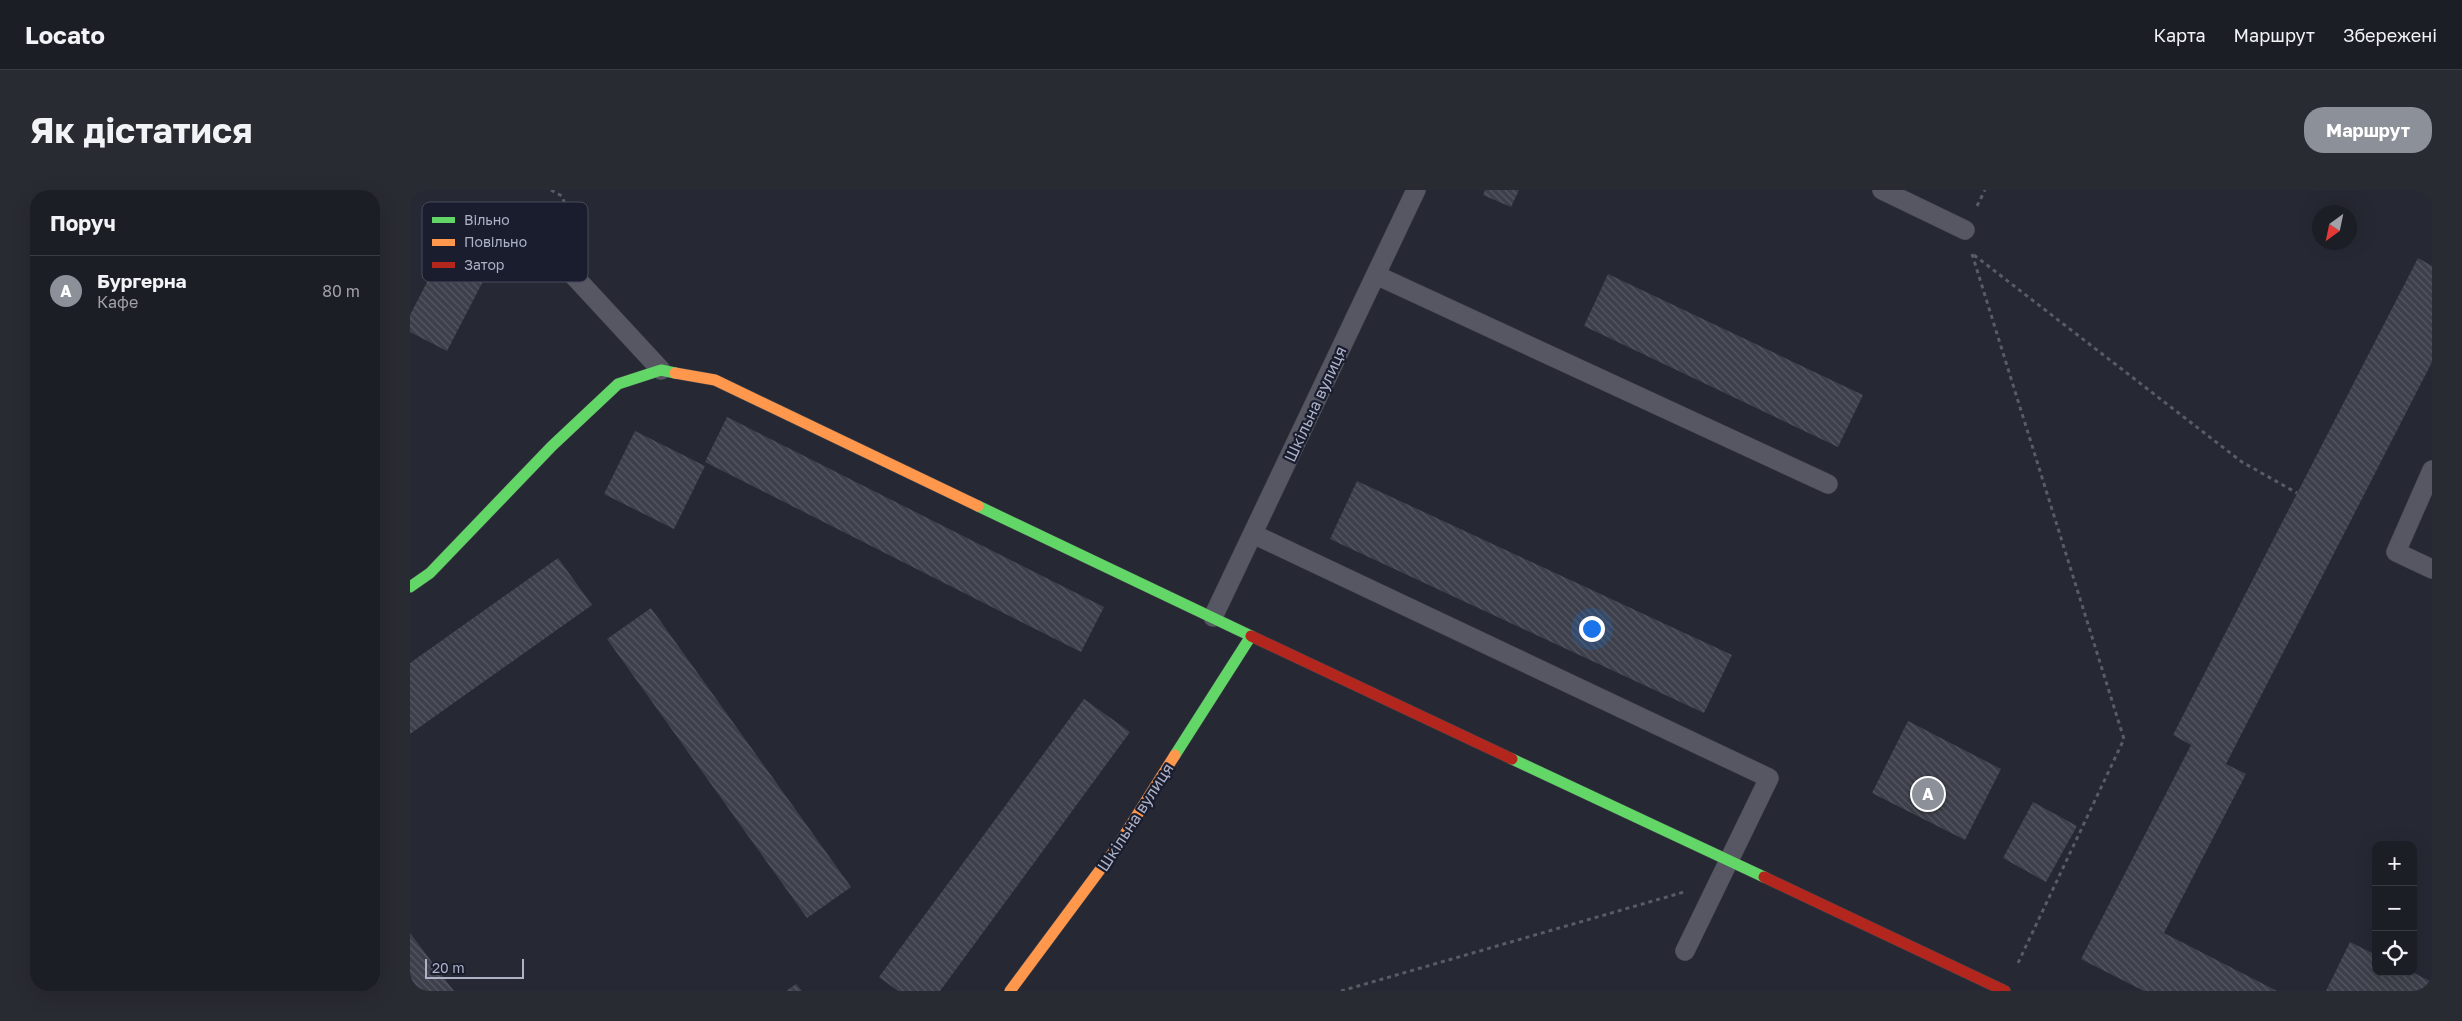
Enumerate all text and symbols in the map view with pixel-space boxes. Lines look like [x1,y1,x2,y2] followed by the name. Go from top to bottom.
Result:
[25,20,105,49] text: Locato
[2153,24,2206,46] text: Карта
[2234,24,2315,46] text: Маршрут
[2343,24,2437,46] text: Збережені
[2304,107,2432,153] button: Маршрут
[30,109,253,151] text: Як дістатися
[422,202,588,282] legend
[2312,205,2357,250] north arrow
[50,210,116,236] text: Поруч
[464,211,510,228] text: Вільно
[464,233,527,250] text: Повільно
[464,256,504,273] text: Затор
[97,269,187,292] text: Бургерна
[60,281,72,301] text: A
[322,281,360,301] text: 80 m
[97,292,138,312] text: Кафе
[1279,343,1351,465] street label: Шкільна вулиця
[1579,616,1605,642] your location
[1093,759,1177,875] street label: Шкільна вулиця
[1912,775,1944,813] pin: A
[2372,841,2417,976] map controls
[2372,841,2417,886] button: +
[2372,886,2417,931] button: −
[2372,931,2417,976] button: locate
[425,956,524,979] scale bar
[432,959,465,976] text: 20 m

